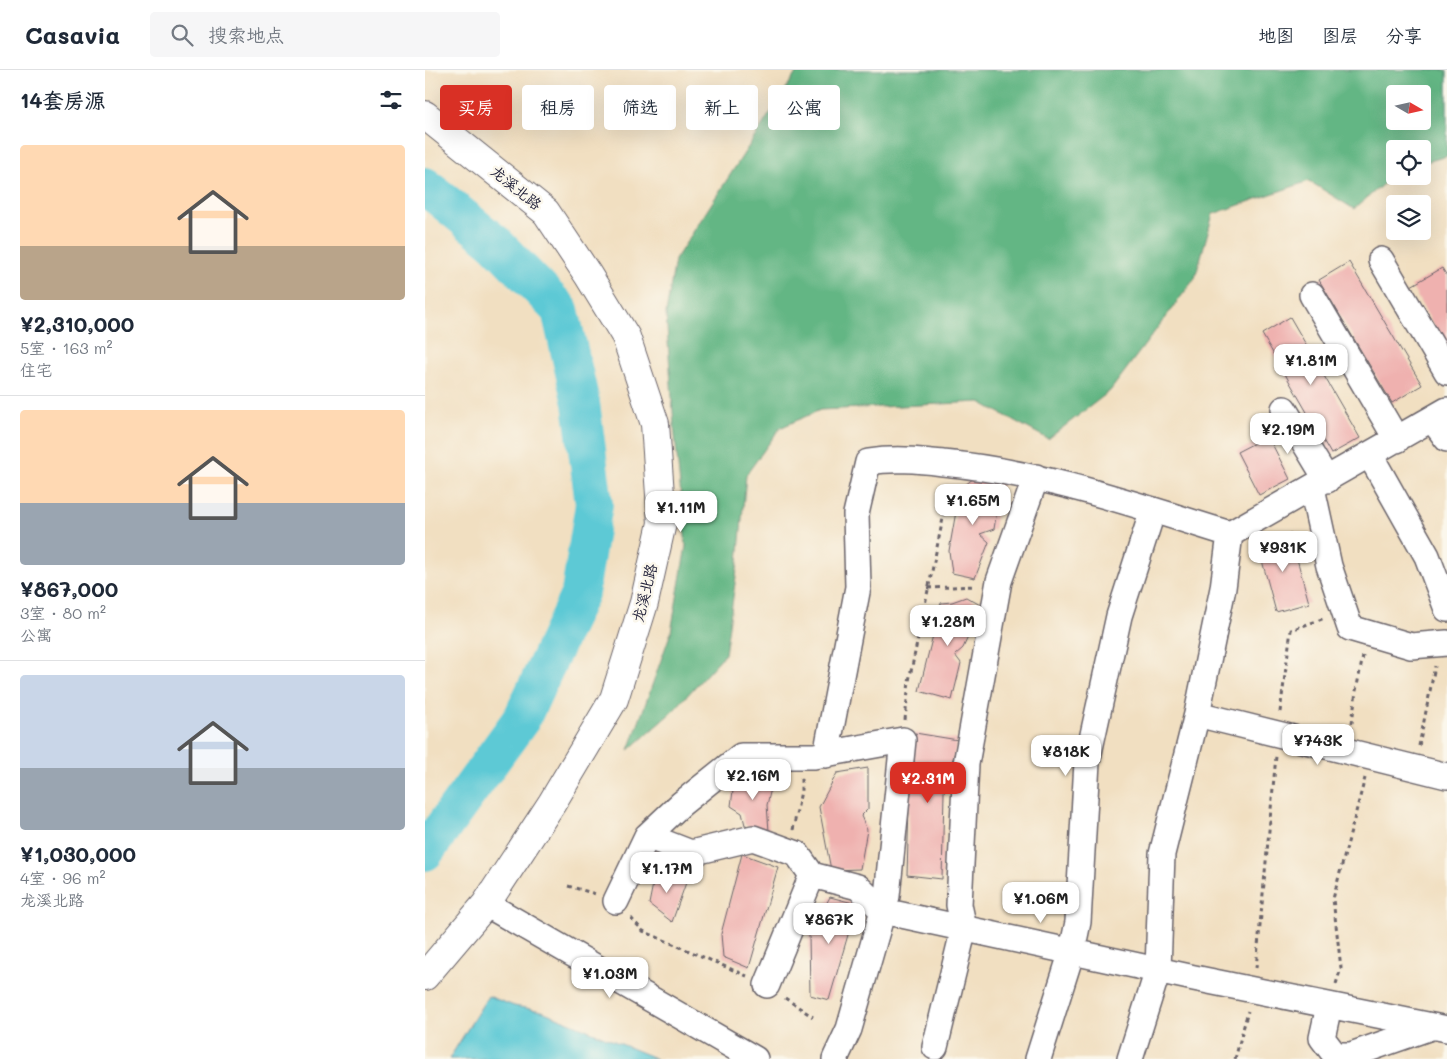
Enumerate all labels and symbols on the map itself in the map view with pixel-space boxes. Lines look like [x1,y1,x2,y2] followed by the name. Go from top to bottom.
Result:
[1386,85,1431,130] north arrow
[487,161,546,214] street label: 龙溪北路
[1270,344,1352,386] pin: ¥1.81M
[1247,412,1329,455] pin: ¥2.19M
[932,484,1014,526] pin: ¥1.65M
[640,490,722,533] pin: ¥1.11M
[1248,530,1318,573] pin: ¥931K
[627,561,661,624] street label: 龙溪北路
[907,604,989,647] pin: ¥1.28M
[1283,724,1353,766] pin: ¥743K
[1031,734,1101,777] pin: ¥818K
[712,758,794,801] pin: ¥2.16M
[887,762,969,804] pin: ¥2.31M
[626,852,708,894] pin: ¥1.17M
[1000,882,1082,924] pin: ¥1.06M
[794,902,864,945] pin: ¥867K
[569,956,651,999] pin: ¥1.03M

